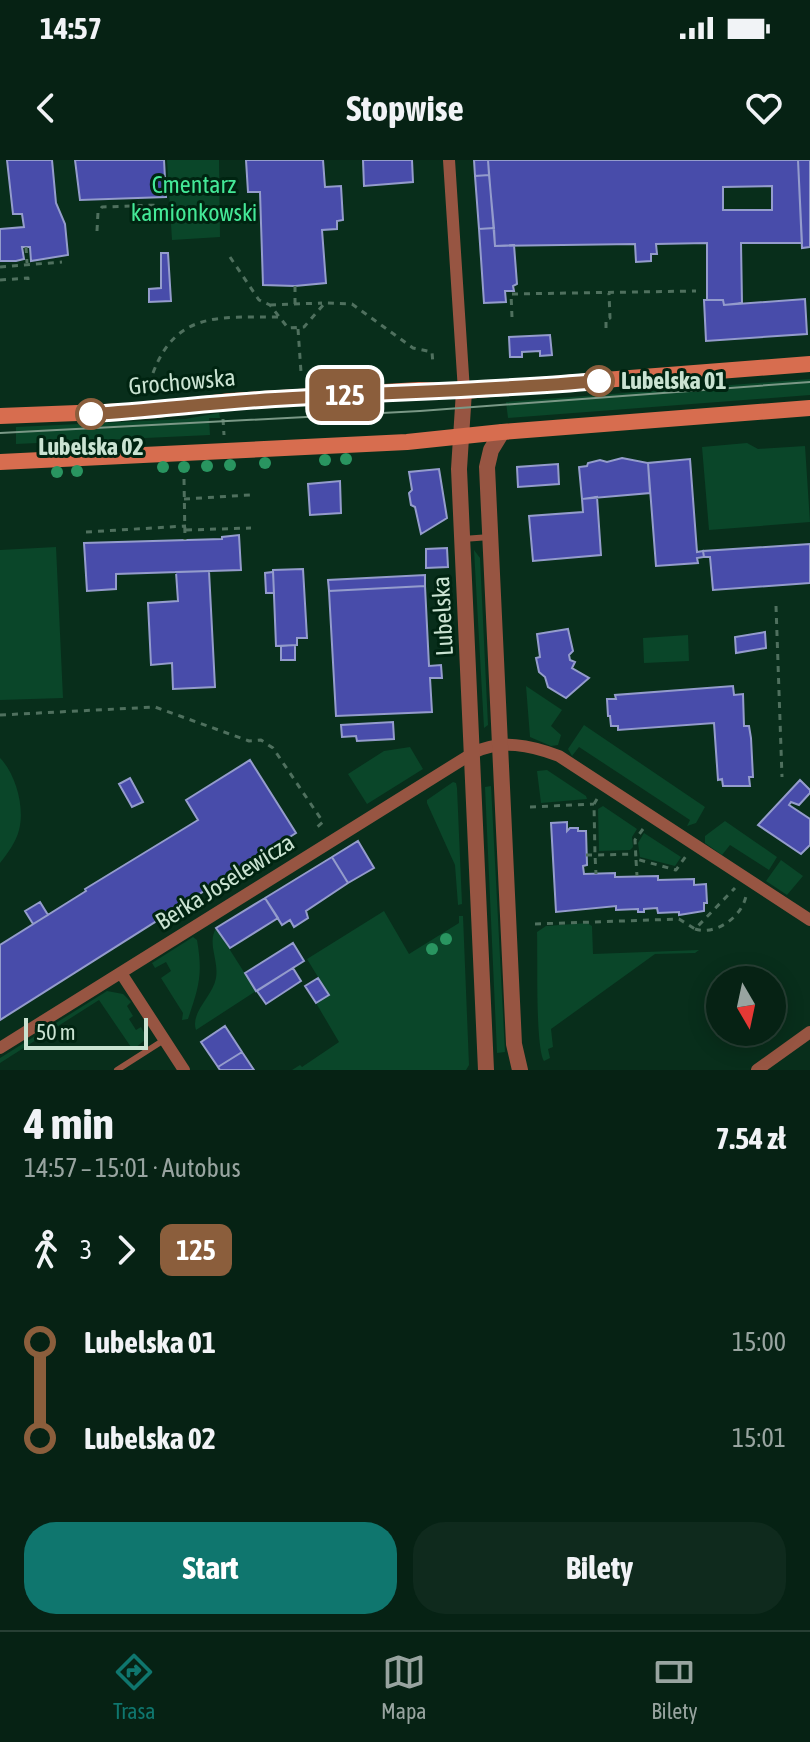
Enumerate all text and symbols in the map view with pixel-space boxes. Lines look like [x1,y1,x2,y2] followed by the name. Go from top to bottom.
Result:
[40,11,102,45] text: 14:57
[24,86,68,130] icon: back
[742,86,786,130] icon: heart
[346,87,464,129] text: Stopwise
[131,171,257,226] park label: Cmentarz kamionkowski
[127,363,237,400] street label: Grochowska
[584,366,614,396] marker: Lubelska 01
[621,367,727,394] place label: Lubelska 01
[299,369,391,421] line badge: 125
[325,379,365,411] text: 125
[76,399,106,429] marker: Lubelska 02
[38,433,144,460] place label: Lubelska 02
[427,576,458,657] street label: Lubelska
[151,828,299,935] street label: Berka Joselewicza
[706,966,786,1046] north arrow
[706,966,786,1046] map controls
[24,1014,148,1050] scale bar
[36,1019,76,1045] text: 50 m
[24,1098,114,1148] text: 4 min
[716,1121,786,1155] text: 7.54 zł
[24,1153,241,1183] text: 14:57 – 15:01 · Autobus
[24,1228,68,1272] icon: walk
[104,1228,148,1272] icon: forward
[176,1234,216,1266] text: 125
[80,1235,92,1265] text: 3
[84,1325,216,1359] text: Lubelska 01
[732,1327,786,1357] text: 15:00
[84,1421,216,1455] text: Lubelska 02
[732,1423,786,1453] text: 15:01
[24,1522,397,1614] button: Start
[413,1522,786,1614] button: Bilety
[112,1650,156,1724] tab: Trasa
[381,1650,427,1724] tab: Mapa
[651,1650,698,1724] tab: Bilety

